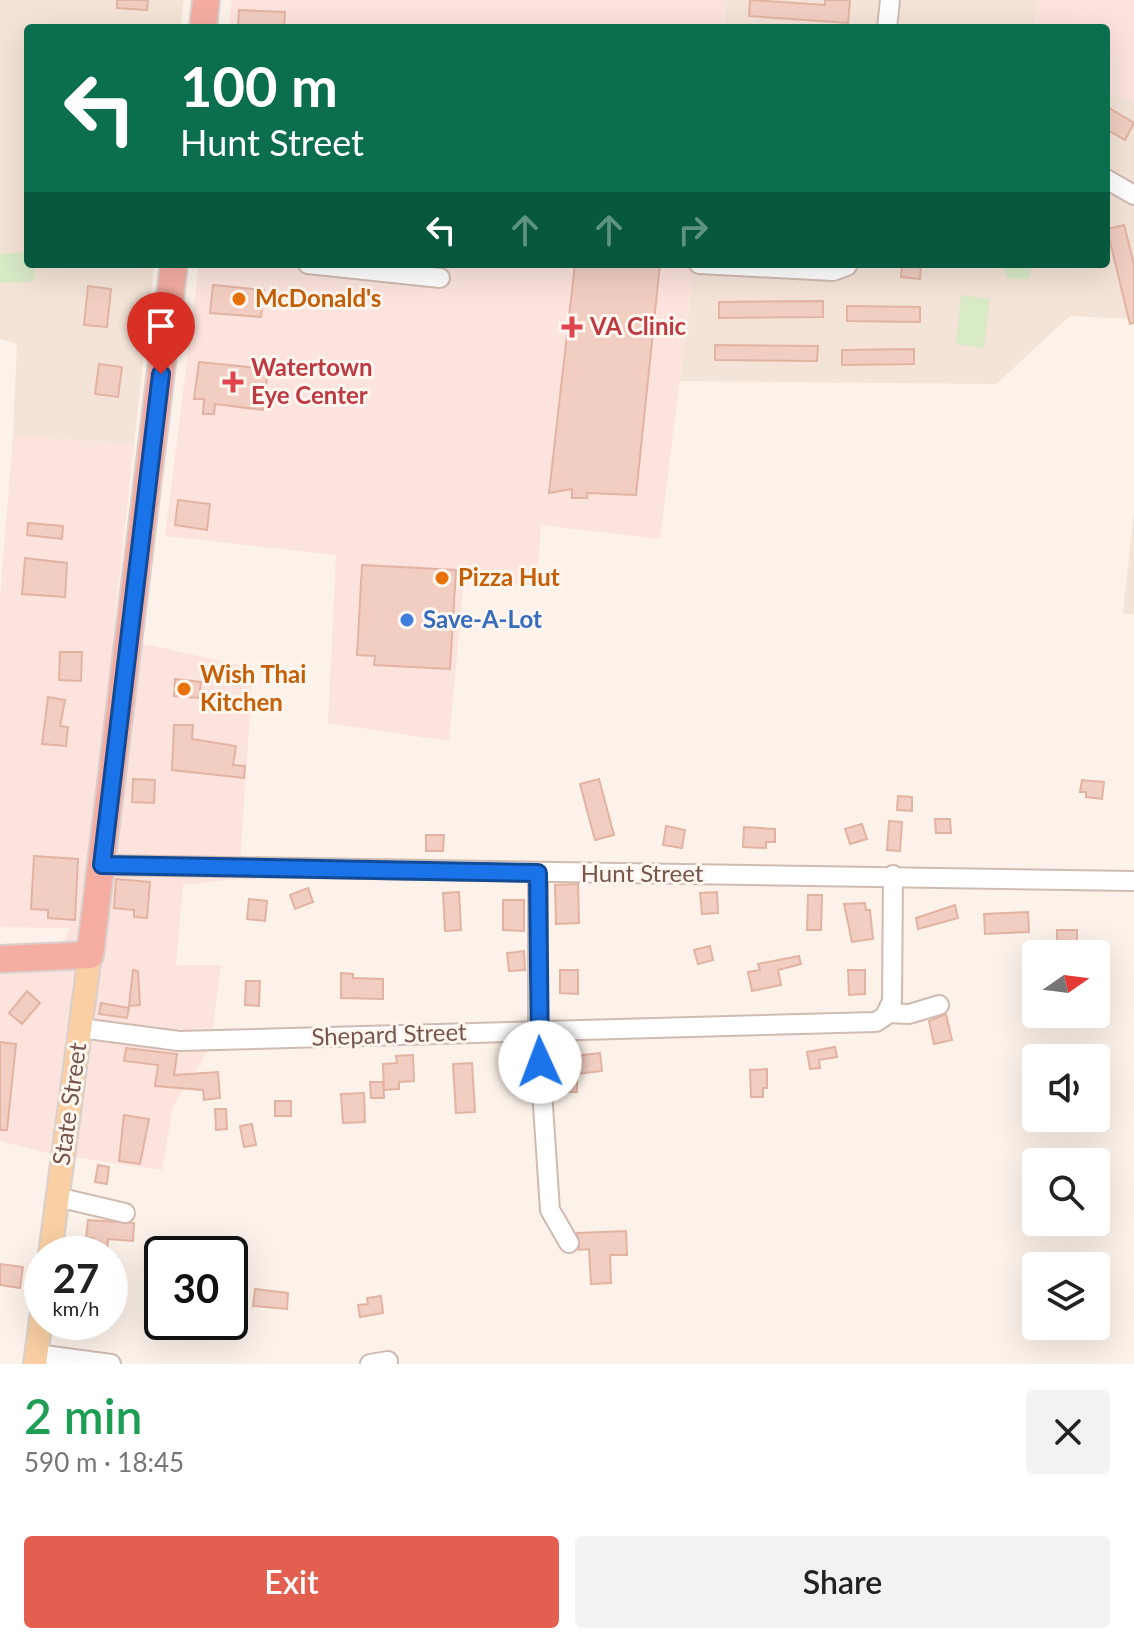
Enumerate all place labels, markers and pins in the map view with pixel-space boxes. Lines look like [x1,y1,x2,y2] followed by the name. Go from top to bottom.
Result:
[255,283,381,312] place label: McDonald's
[230,290,248,308] marker: McDonald's
[127,292,195,374] pin
[589,311,687,340] place label: VA Clinic
[561,316,583,338] marker: VA Clinic
[251,352,373,409] place label: Watertown Eye Center
[222,371,244,393] marker: Watertown Eye Center
[458,562,560,591] place label: Pizza Hut
[433,569,451,587] marker: Pizza Hut
[423,604,542,633] place label: Save-A-Lot
[398,611,416,629] marker: Save-A-Lot
[200,659,306,716] place label: Wish Thai Kitchen
[175,680,193,698] marker: Wish Thai Kitchen

